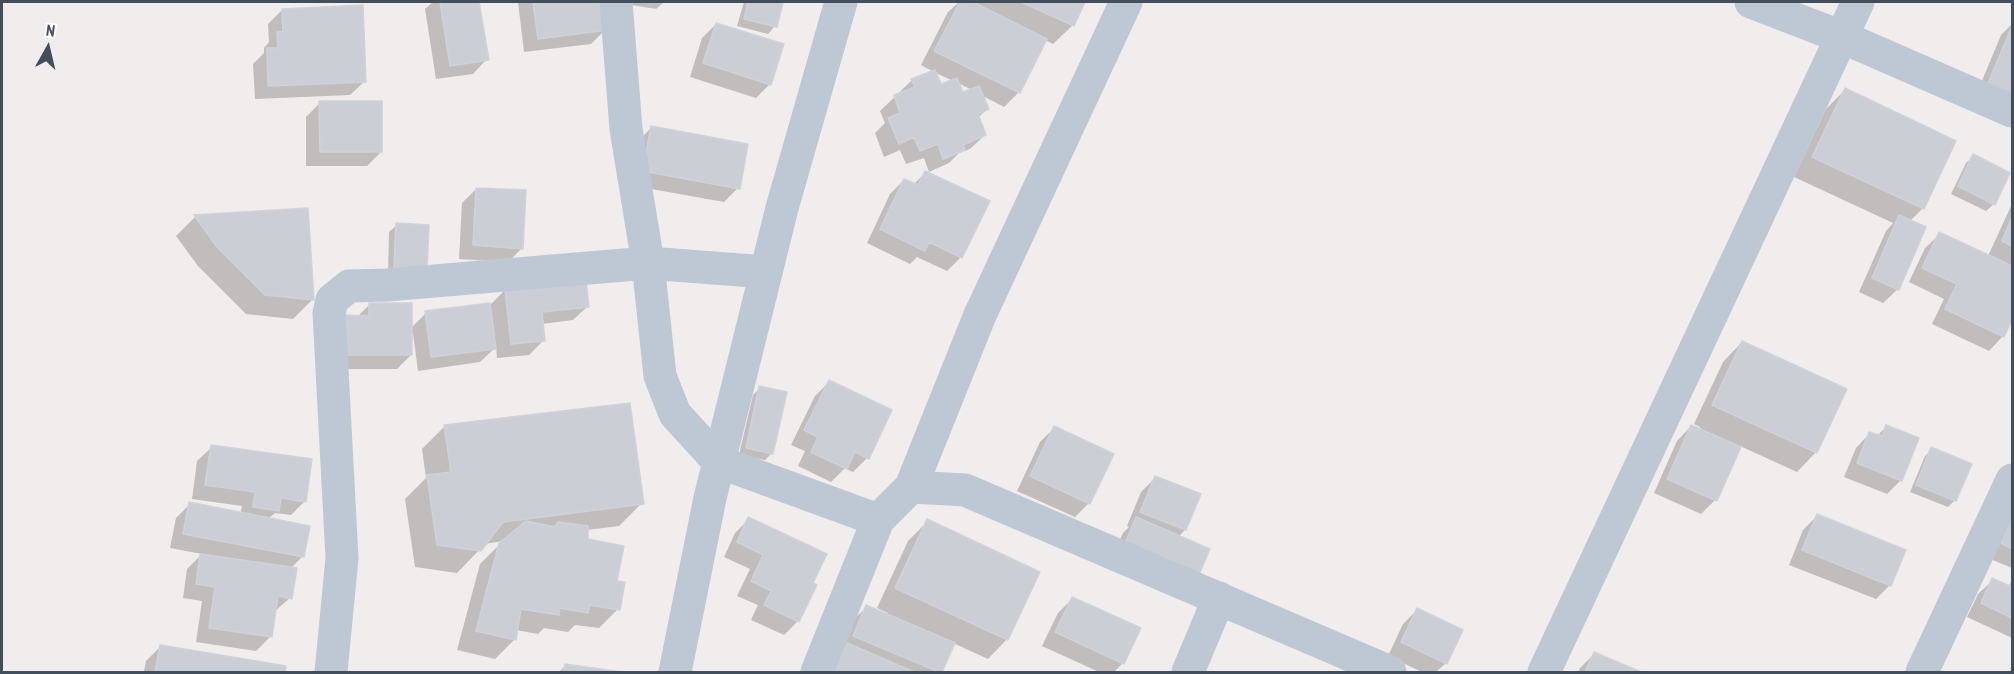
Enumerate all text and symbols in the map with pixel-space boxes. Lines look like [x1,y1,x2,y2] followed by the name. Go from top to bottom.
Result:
[18,18,78,78] north arrow
[45,20,56,41] text: N

